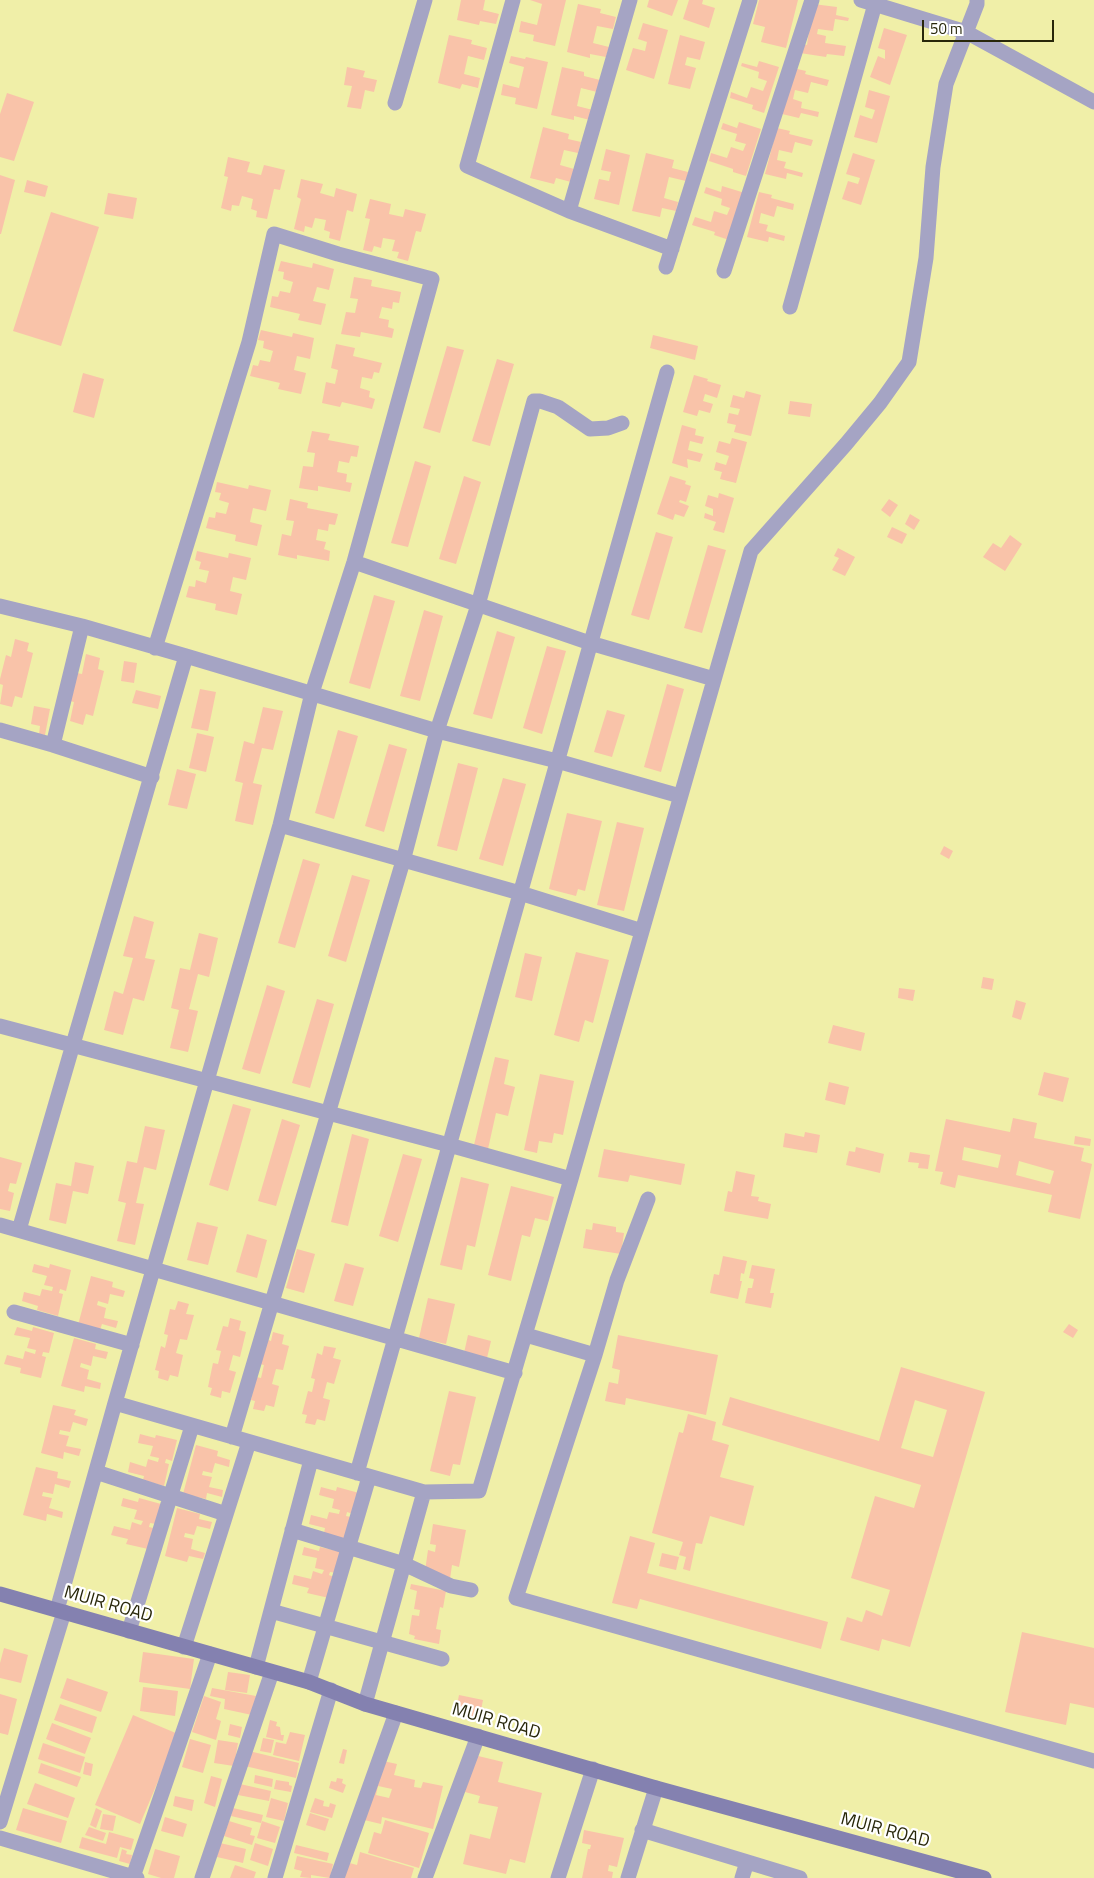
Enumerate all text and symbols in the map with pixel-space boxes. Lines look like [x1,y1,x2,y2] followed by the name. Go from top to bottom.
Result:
[924,10,1056,42] scale bar
[930,17,963,40] text: 50 m
[61,1582,155,1628] street label: MUIR ROAD
[449,1699,543,1745] street label: MUIR ROAD
[838,1809,932,1853] street label: MUIR ROAD

